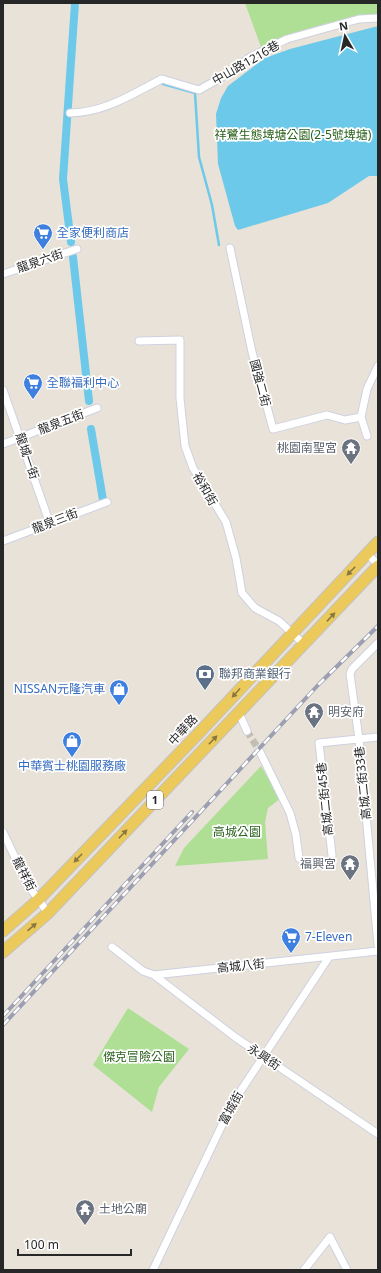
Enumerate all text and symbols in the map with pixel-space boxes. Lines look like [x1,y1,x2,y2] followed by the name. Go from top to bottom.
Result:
[325,16,365,56] north arrow
[338,18,349,34] text: N
[209,36,283,89] street label: 中山路1216巷
[215,126,372,143] park label: 祥鷺生態埤塘公園(2-5號埤塘)
[32,222,54,250] supermarket icon: 全家便利商店
[57,224,129,241] place label: 全家便利商店
[14,245,65,276] street label: 龍泉六街
[246,357,275,408] street label: 國強二街
[22,372,44,400] supermarket icon: 全聯福利中心
[47,374,119,391] place label: 全聯福利中心
[35,405,86,438] street label: 龍泉五街
[12,430,43,481] street label: 龍城一街
[340,437,362,465] temple icon: 桃園南聖宮
[277,439,337,456] place label: 桃園南聖宮
[189,469,222,509] street label: 裕和街
[29,504,80,537] street label: 龍泉三街
[346,566,356,576] one-way arrow
[326,612,335,621] one-way arrow
[194,663,216,691] bank icon: 聯邦商業銀行
[219,665,291,682] place label: 聯邦商業銀行
[108,678,130,706] shop icon: NISSAN元隆汽車
[14,680,105,697] place label: NISSAN元隆汽車
[231,688,241,698] one-way arrow
[303,701,325,729] temple icon: 明安府
[328,703,364,720] place label: 明安府
[164,711,201,749] street label: 中華路
[61,730,83,758] shop icon: 中華賓士桃園服務廠
[208,735,218,745] one-way arrow
[350,745,375,821] street label: 高城二街33巷
[18,757,126,774] place label: 中華賓士桃園服務廠
[312,761,337,837] street label: 高城二街45巷
[147,791,163,809] road number: 1
[213,823,261,840] park label: 高城公園
[118,829,128,839] one-way arrow
[73,853,83,863] one-way arrow
[339,853,361,881] temple icon: 福興宮
[9,854,40,894] street label: 龍祥街
[300,855,336,872] place label: 福興宮
[27,922,38,931] one-way arrow
[280,926,302,954] supermarket icon: 7-Eleven
[305,928,352,945] place label: 7-Eleven
[216,955,266,976] street label: 高城八街
[245,1039,284,1074] street label: 永興街
[103,1048,175,1065] park label: 傑克冒險公園
[214,1088,247,1128] street label: 富城街
[74,1198,96,1226] temple icon: 土地公廟
[99,1200,147,1217] place label: 土地公廟
[18,1231,131,1257] scale bar
[24,1236,59,1253] text: 100 m

